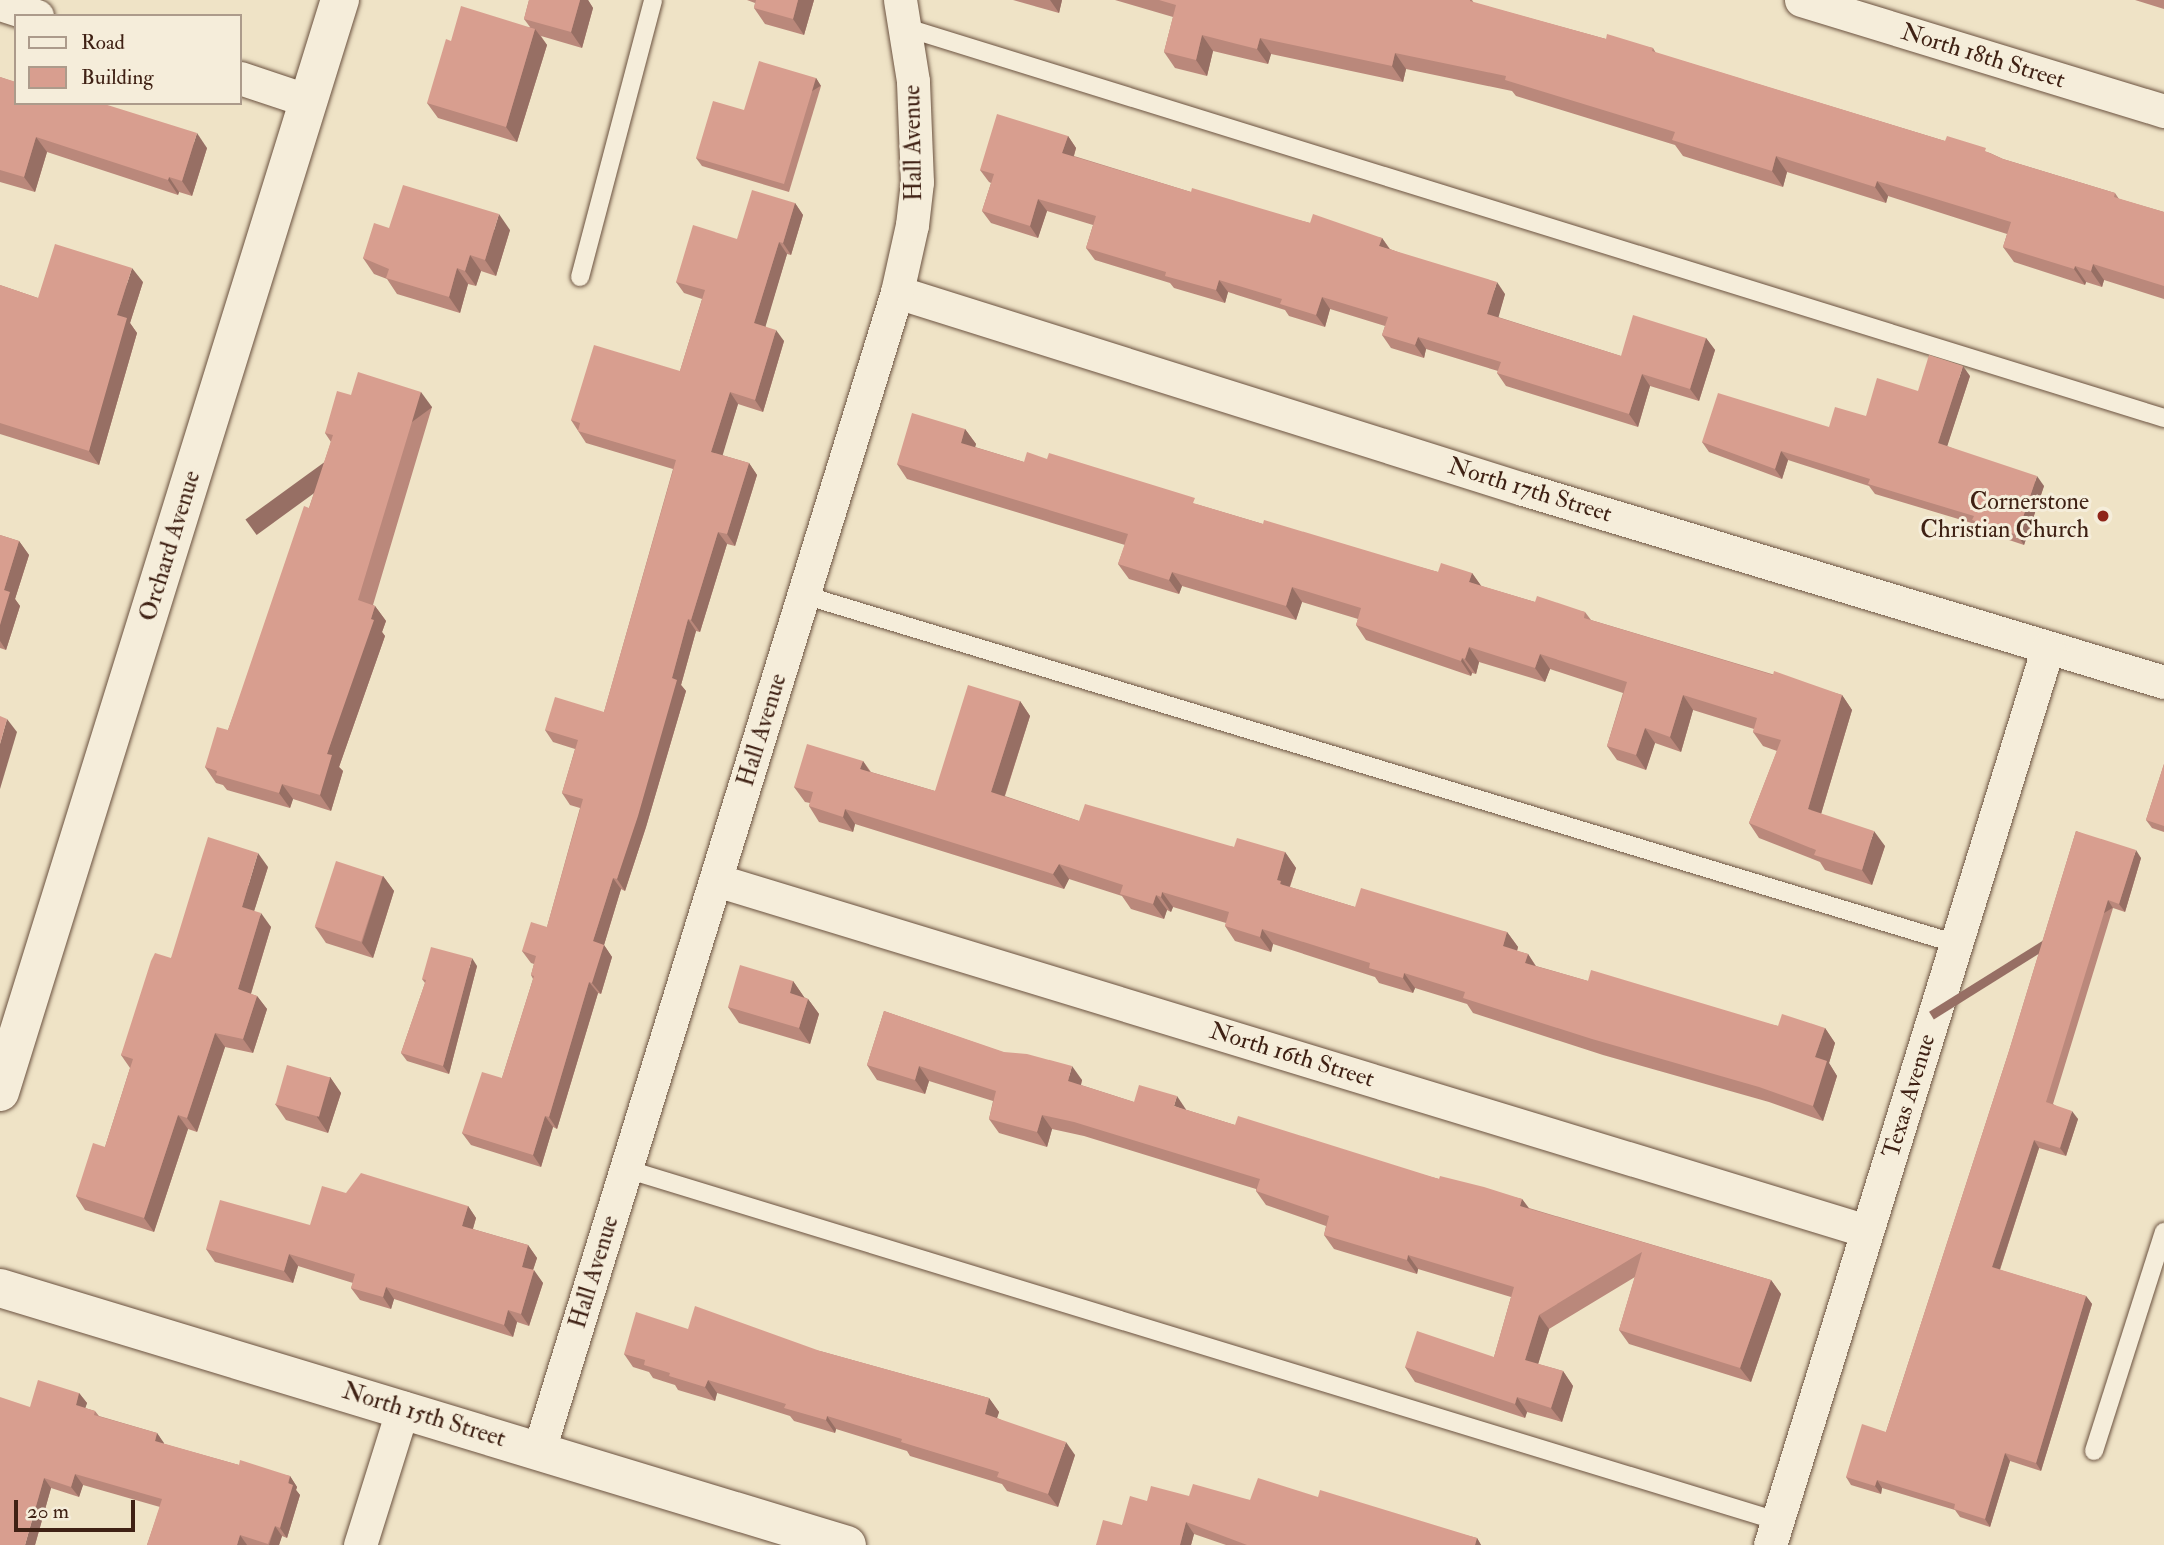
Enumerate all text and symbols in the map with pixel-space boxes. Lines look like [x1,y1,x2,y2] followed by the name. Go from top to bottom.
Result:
[14,14,242,105] legend
[1898,17,2068,95] street label: North 18th Street
[81,29,125,56] text: Road
[81,64,154,91] text: Building
[898,85,928,201] street label: Hall Avenue
[1445,451,1615,529] street label: North 17th Street
[133,467,207,625] street label: Orchard Avenue
[1920,488,2089,544] place label: Cornerstone Christian Church
[2095,508,2111,524] marker: Cornerstone Christian Church
[731,670,793,790] street label: Hall Avenue
[1206,1016,1378,1094] street label: North 16th Street
[1877,1031,1941,1161] street label: Texas Avenue
[563,1212,625,1332] street label: Hall Avenue
[339,1377,509,1453] street label: North 15th Street
[18,1486,138,1530] scale bar
[27,1498,69,1525] text: 20 m

